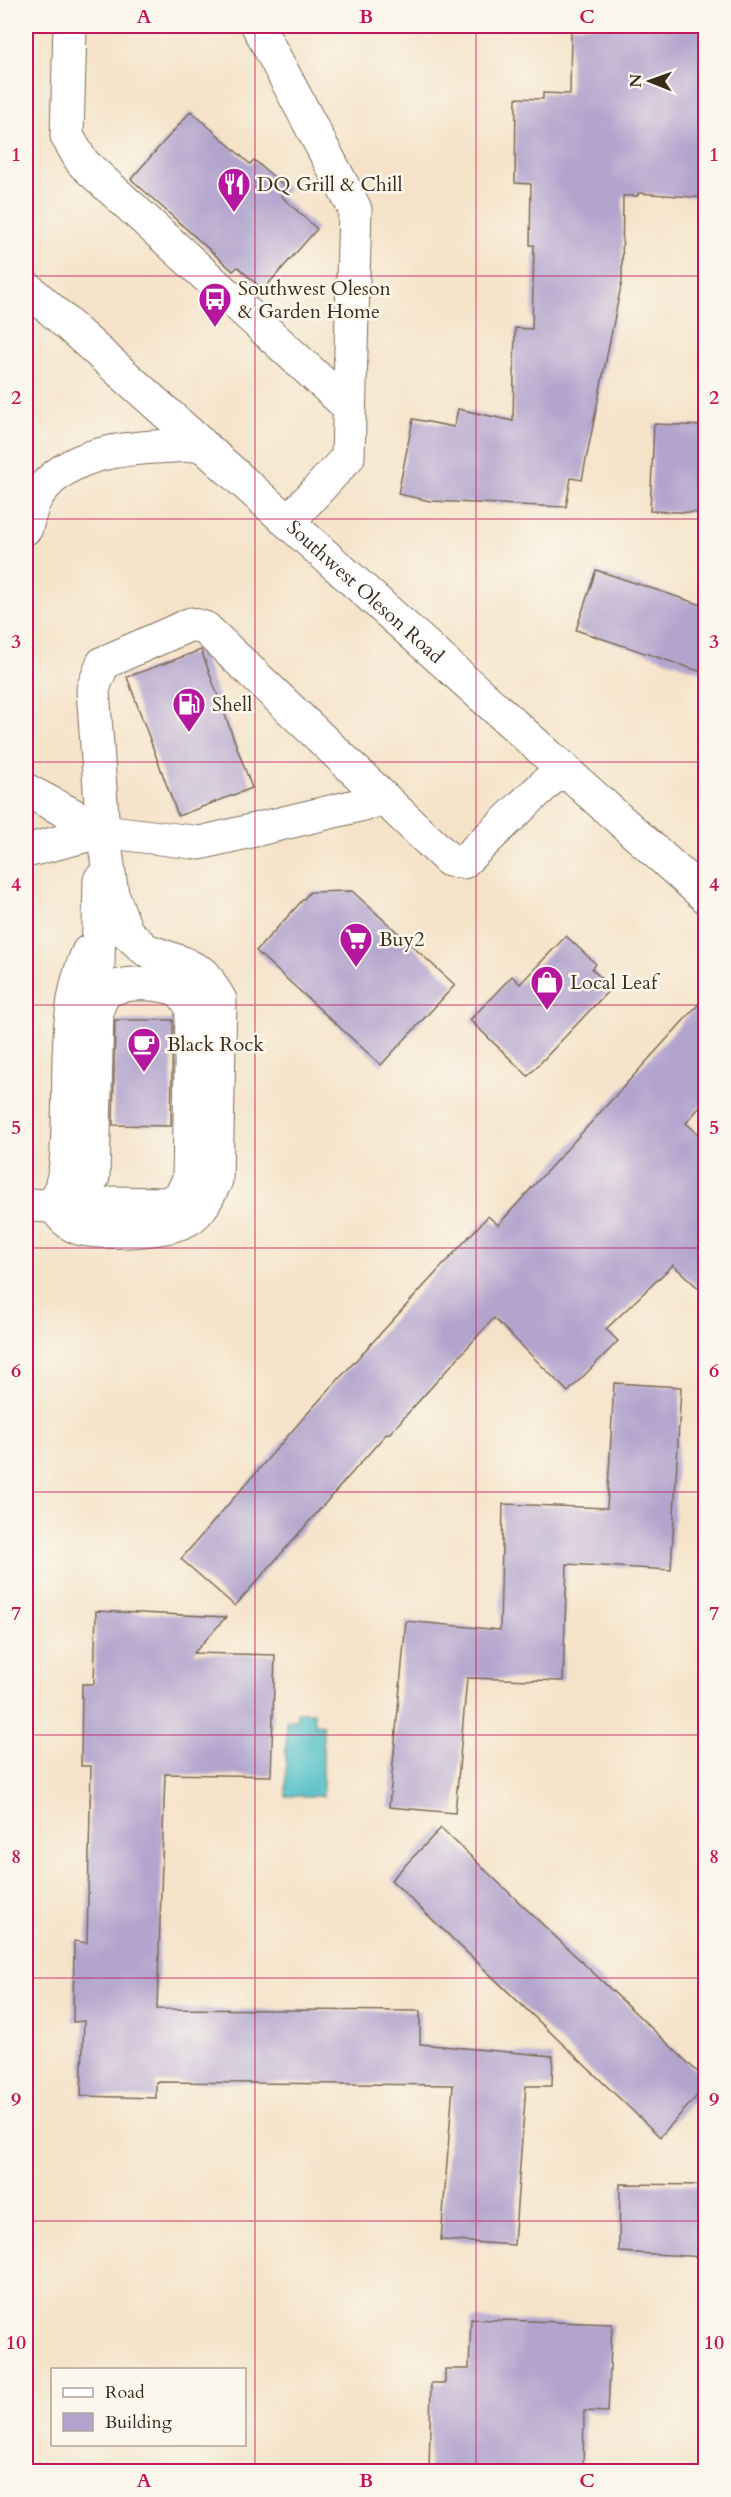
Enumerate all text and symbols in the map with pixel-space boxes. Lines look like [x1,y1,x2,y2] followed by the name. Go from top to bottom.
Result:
[136,3,152,30] text: A
[359,3,373,30] text: B
[579,3,595,30] text: C
[620,51,680,111] north arrow
[625,74,647,88] text: N
[11,141,21,168] text: 1
[709,141,719,168] text: 1
[216,166,252,213] restaurant icon: DQ Grill & Chill
[257,171,402,198] place label: DQ Grill & Chill
[238,275,392,325] place label: Southwest Oleson & Garden Home
[197,281,233,328] bus stop icon: Southwest Oleson & Garden Home
[11,384,21,411] text: 2
[709,384,719,411] text: 2
[281,514,450,669] street label: Southwest Oleson Road
[11,628,21,655] text: 3
[709,628,719,655] text: 3
[171,686,207,733] fuel station icon: Shell
[212,691,252,718] place label: Shell
[11,871,21,898] text: 4
[709,871,719,898] text: 4
[338,921,374,968] supermarket icon: Buy2
[379,926,424,953] place label: Buy2
[529,964,565,1011] shop icon: Local Leaf
[570,969,660,996] place label: Local Leaf
[126,1026,162,1073] cafe icon: Black Rock
[167,1031,264,1058] place label: Black Rock
[11,1114,21,1141] text: 5
[709,1114,719,1141] text: 5
[11,1357,21,1384] text: 6
[709,1357,719,1384] text: 6
[11,1600,21,1627] text: 7
[709,1600,719,1627] text: 7
[11,1843,21,1870] text: 8
[709,1843,719,1870] text: 8
[11,2086,21,2113] text: 9
[709,2086,719,2113] text: 9
[6,2329,26,2356] text: 10
[704,2329,724,2356] text: 10
[51,2368,246,2446] legend
[105,2380,145,2405] text: Road
[105,2410,173,2435] text: Building
[136,2467,152,2494] text: A
[359,2467,373,2494] text: B
[579,2467,595,2494] text: C

